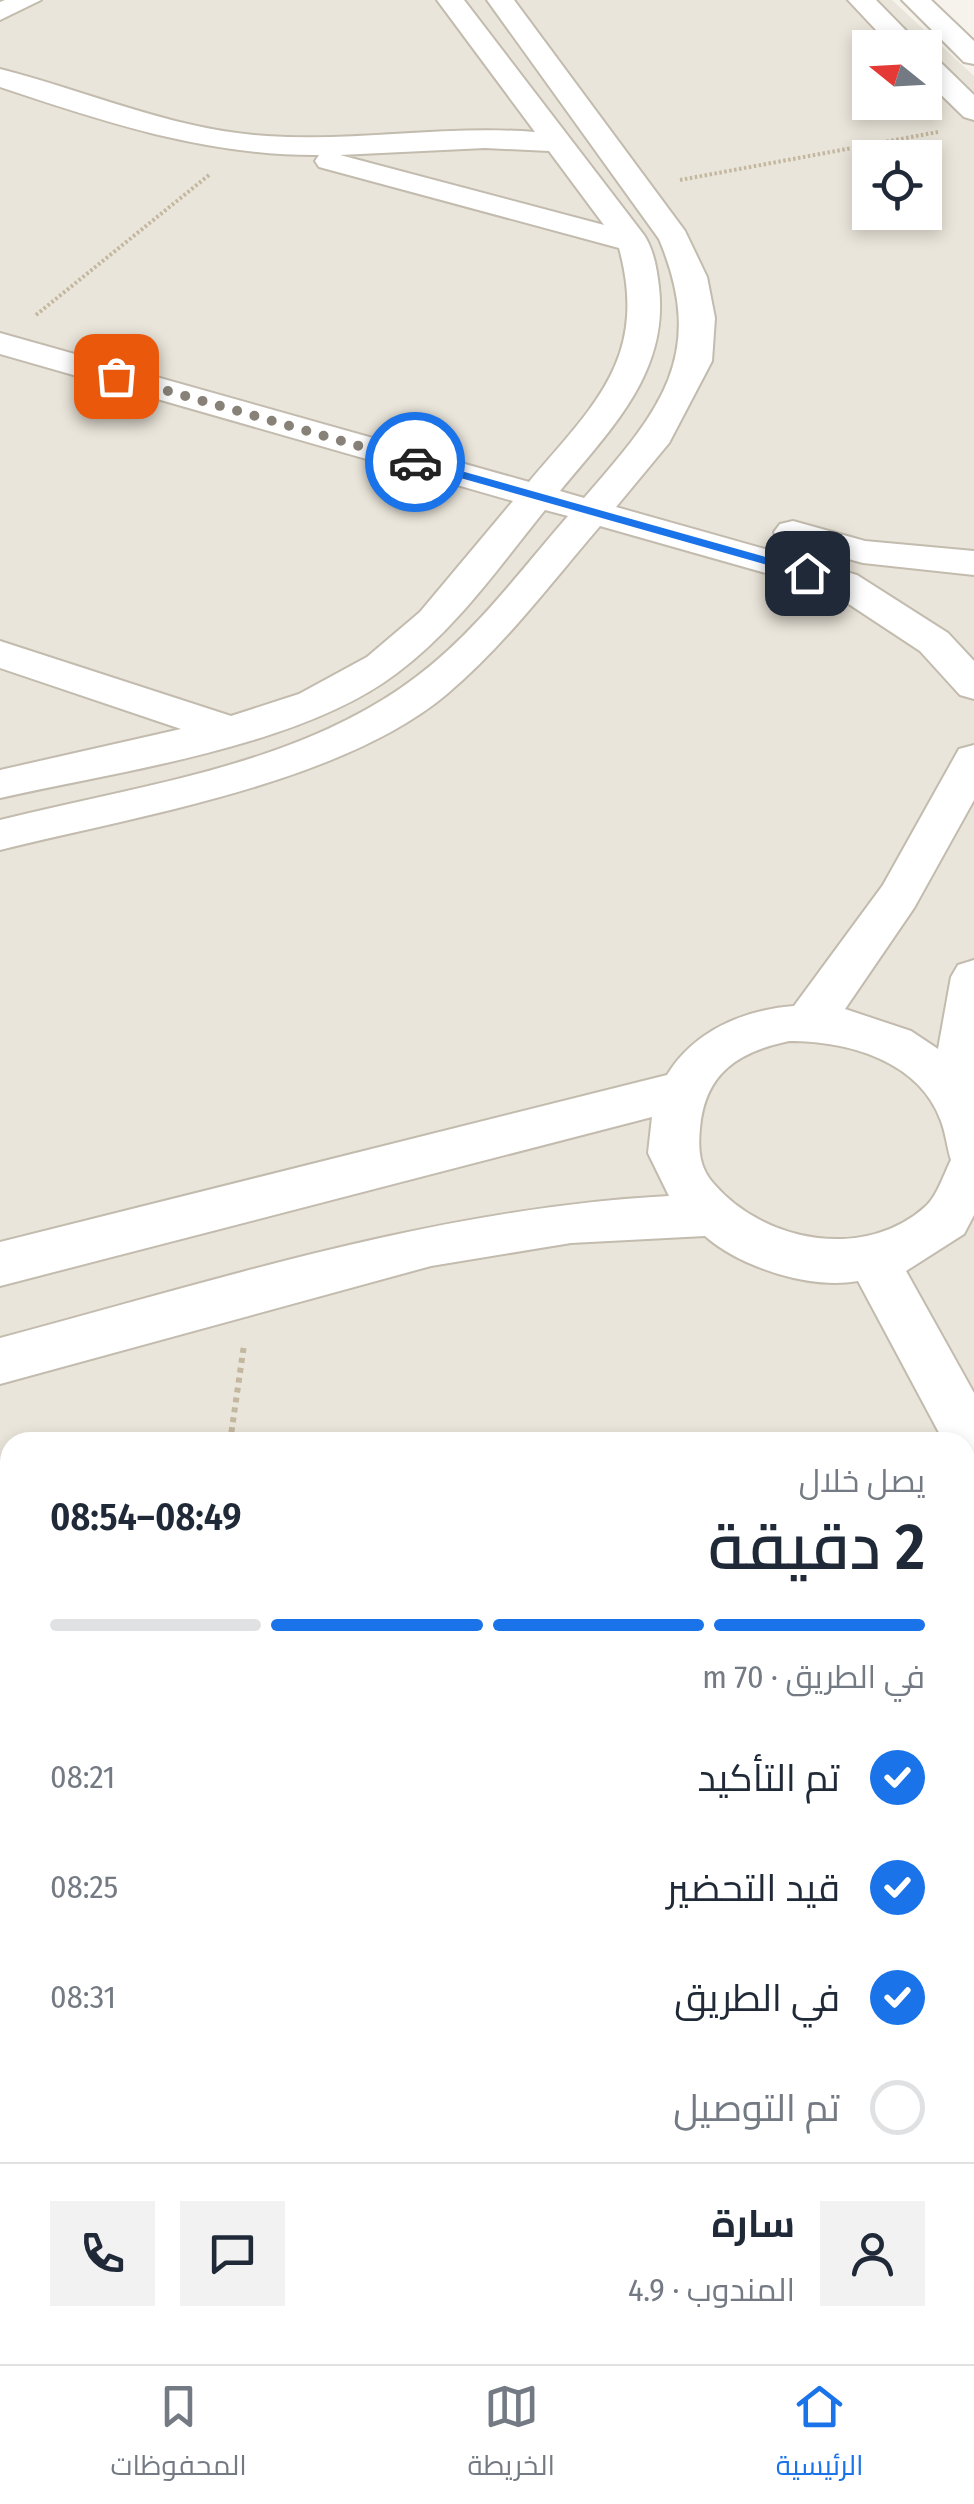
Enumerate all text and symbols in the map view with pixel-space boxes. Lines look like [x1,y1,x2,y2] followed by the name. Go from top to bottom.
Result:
[852,30,942,120] north arrow
[852,30,942,230] map controls
[852,140,942,230] button: locate
[74,334,159,419] pin
[89,349,144,404] icon: bag
[365,412,465,512] courier
[388,435,443,490] icon: car
[765,531,850,616] pin
[780,546,835,601] icon: home
[799,1462,925,1500] text: يصل خلال
[50,1494,242,1540] text: 08:49–08:54
[708,1508,925,1586] text: 2 دقيقة
[702,1658,925,1696] text: في الطريق · 70 m
[870,1750,925,1805] icon: check
[698,1755,840,1801] text: تم التأكيد
[50,1758,115,1796] text: 08:21
[870,1860,925,1915] icon: check
[667,1865,840,1911] text: قيد التحضير
[50,1868,118,1906] text: 08:25
[870,1970,925,2025] icon: check
[674,1975,840,2021] text: في الطريق
[50,1978,116,2016] text: 08:31
[673,2085,840,2131] text: تم التوصيل
[50,2201,155,2306] button: phone
[180,2201,285,2306] button: chat
[712,2201,795,2247] text: سارة
[820,2201,925,2306] button: person
[628,2271,795,2309] text: المندوب · 4.9
[110,2379,247,2491] tab: المحفوظات
[468,2379,555,2491] tab: الخريطة
[776,2379,864,2491] tab: الرئيسية

